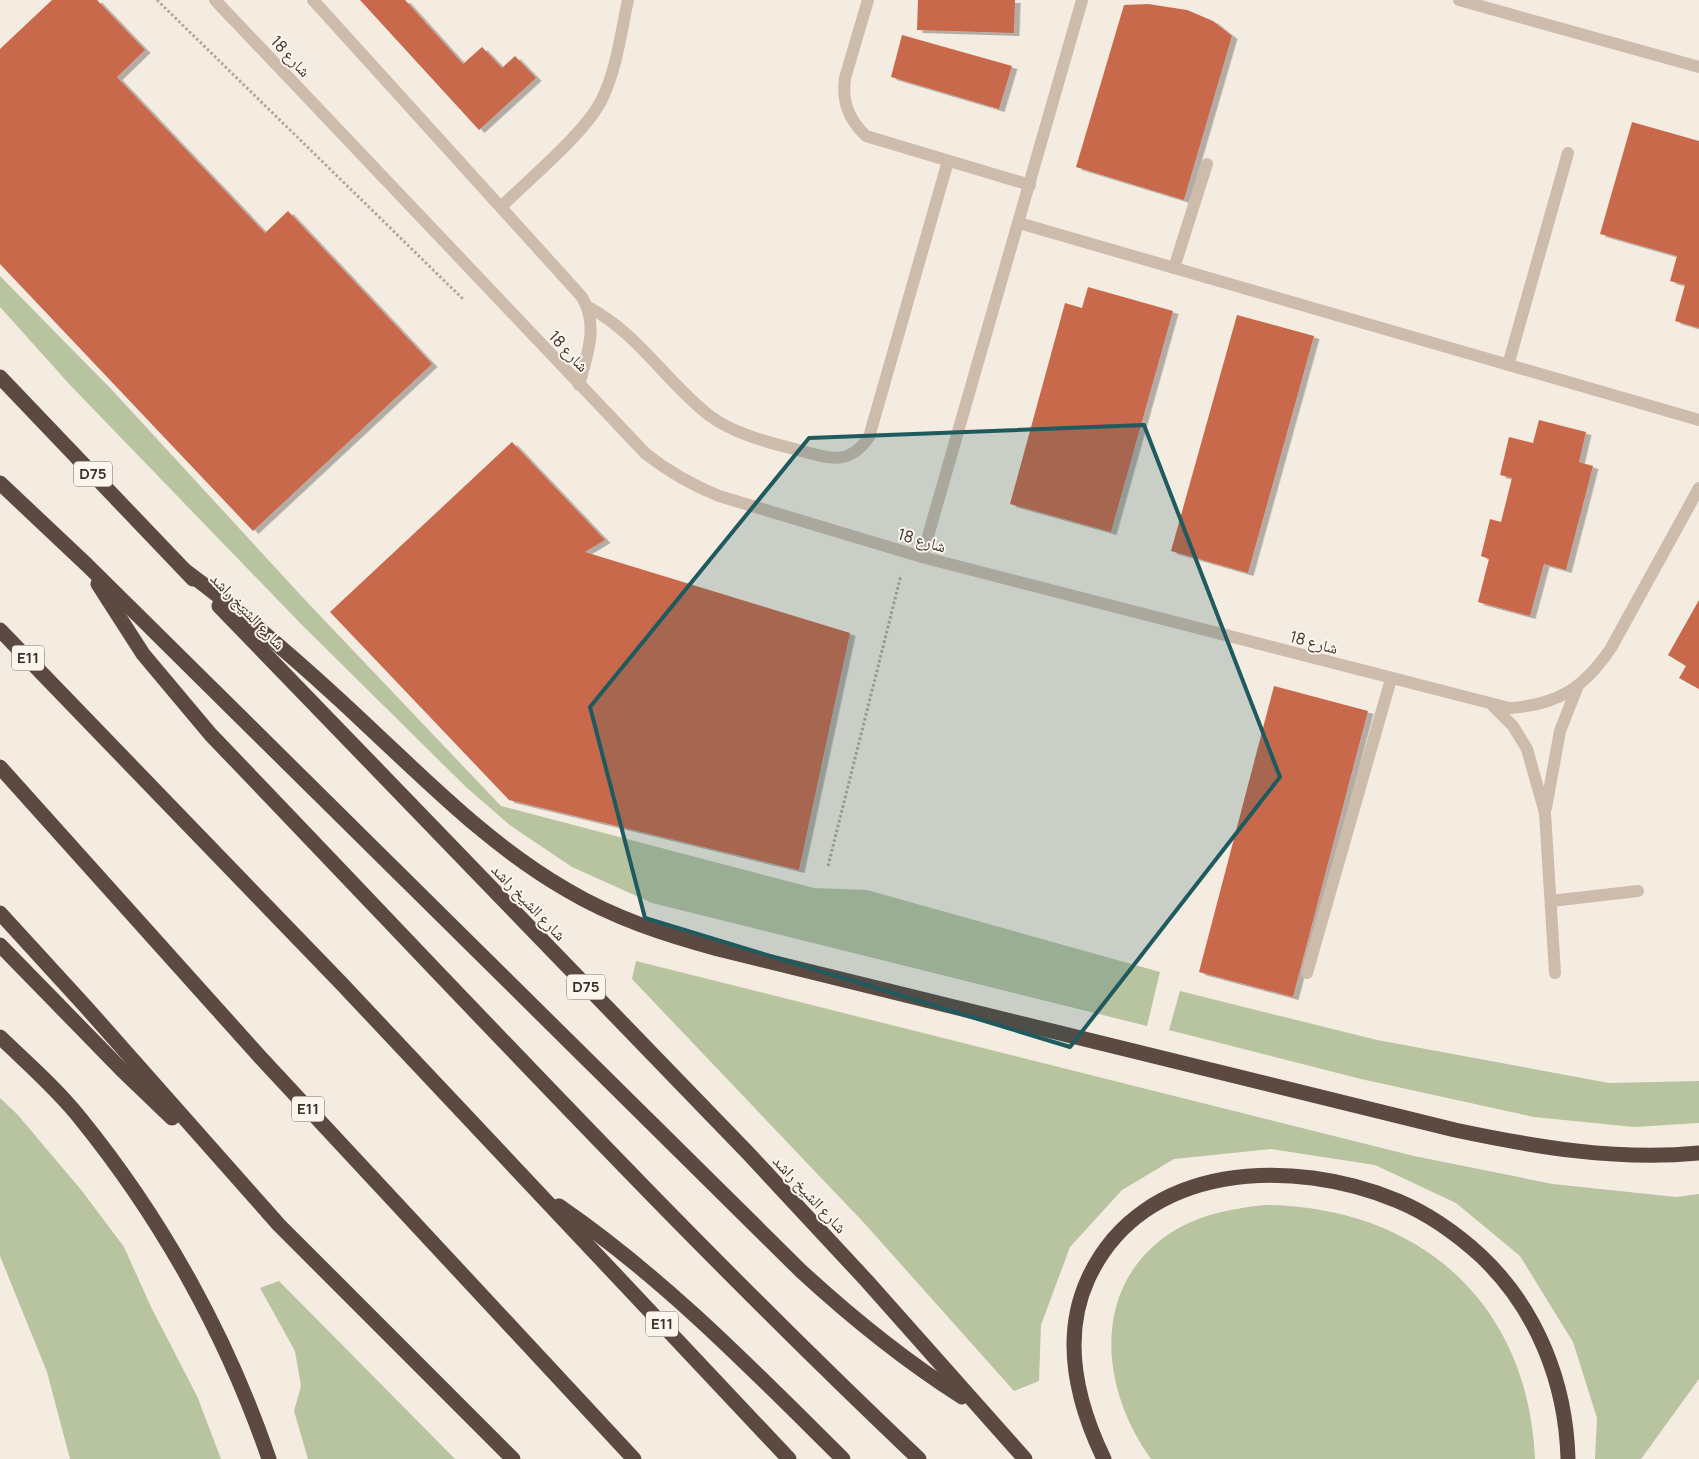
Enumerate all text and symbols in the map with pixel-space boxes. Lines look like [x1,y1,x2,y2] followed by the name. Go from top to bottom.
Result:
[266,31,316,81] street label: شارع 18
[544,326,594,376] street label: شارع 18
[74,462,112,486] road number: D75
[895,523,949,557] street label: شارع 18
[206,568,290,654] street label: شارع الشيخ راشد
[1287,625,1341,659] street label: شارع 18
[12,646,44,670] road number: E11
[487,859,571,945] street label: شارع الشيخ راشد
[567,974,605,1000] road number: D75
[292,1096,324,1122] road number: E11
[768,1150,852,1238] street label: شارع الشيخ راشد
[646,1312,678,1336] road number: E11

